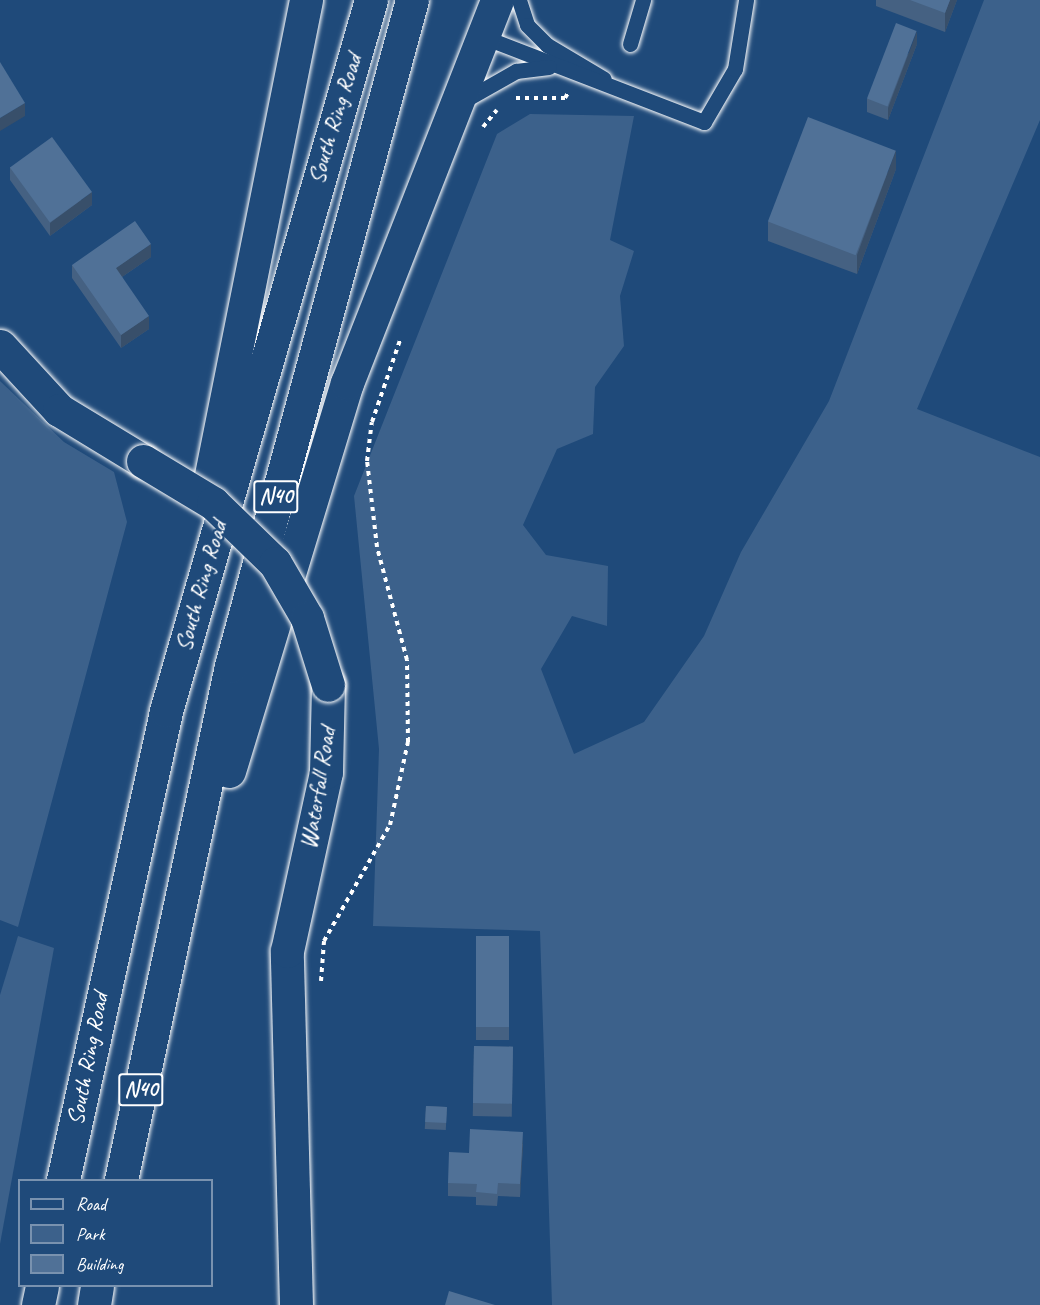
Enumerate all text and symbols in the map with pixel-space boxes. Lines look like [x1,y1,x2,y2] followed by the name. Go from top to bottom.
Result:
[301,50,369,188] street label: South Ring Road
[252,478,300,516] road number: N40
[168,517,234,655] street label: South Ring Road
[294,725,342,851] street label: Waterfall Road
[61,989,115,1129] street label: South Ring Road
[117,1071,165,1109] road number: N40
[18,1179,213,1287] legend
[76,1193,106,1215] text: Road
[76,1223,105,1245] text: Park
[76,1253,123,1275] text: Building

